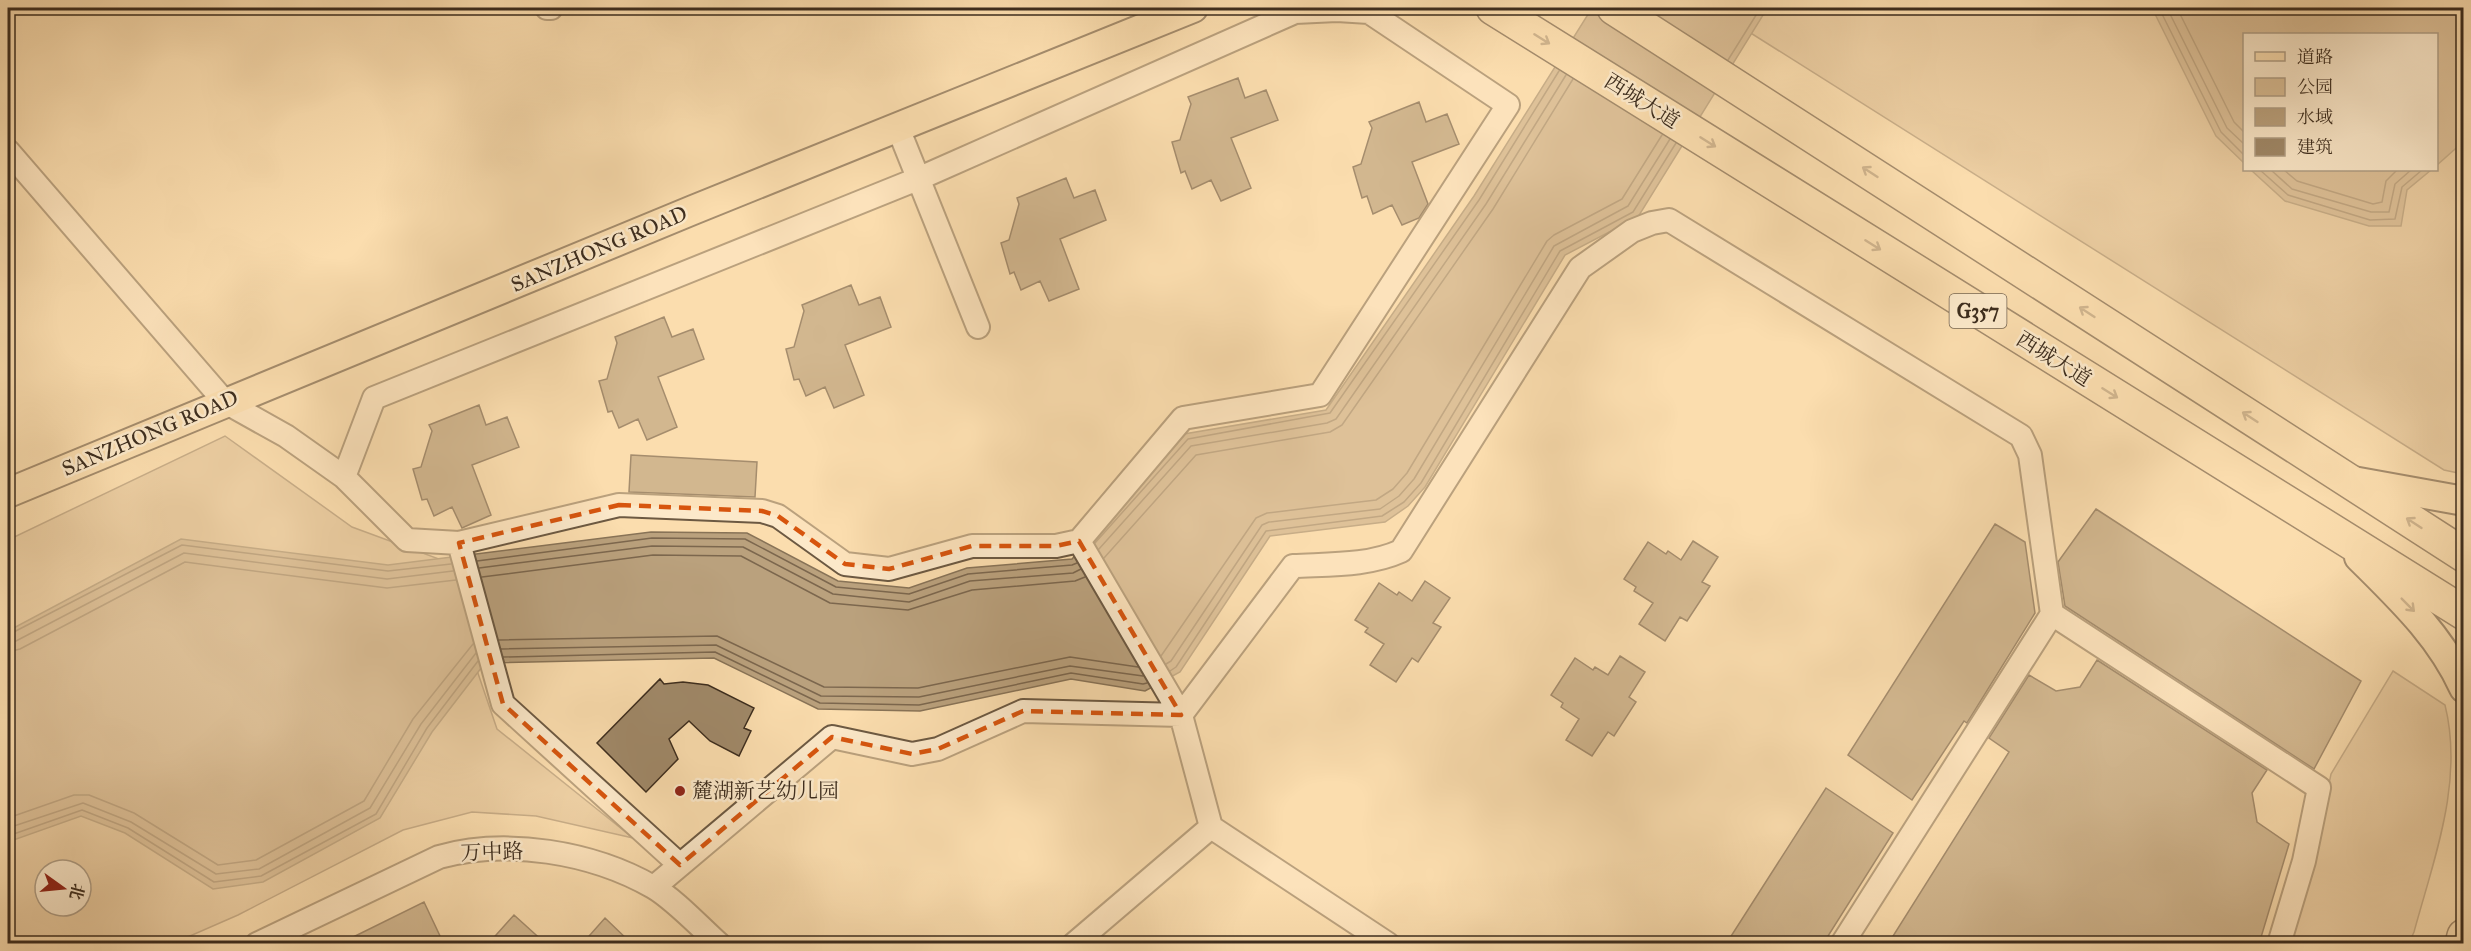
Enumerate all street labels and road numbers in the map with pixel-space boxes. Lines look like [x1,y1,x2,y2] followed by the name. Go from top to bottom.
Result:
[1599,68,1685,134] street label: 西城大道
[507,200,691,298] street label: SANZHONG ROAD
[1950,294,2006,328] road number: G357
[2011,326,2097,392] street label: 西城大道
[58,384,242,482] street label: SANZHONG ROAD
[460,838,524,866] street label: 万中路

